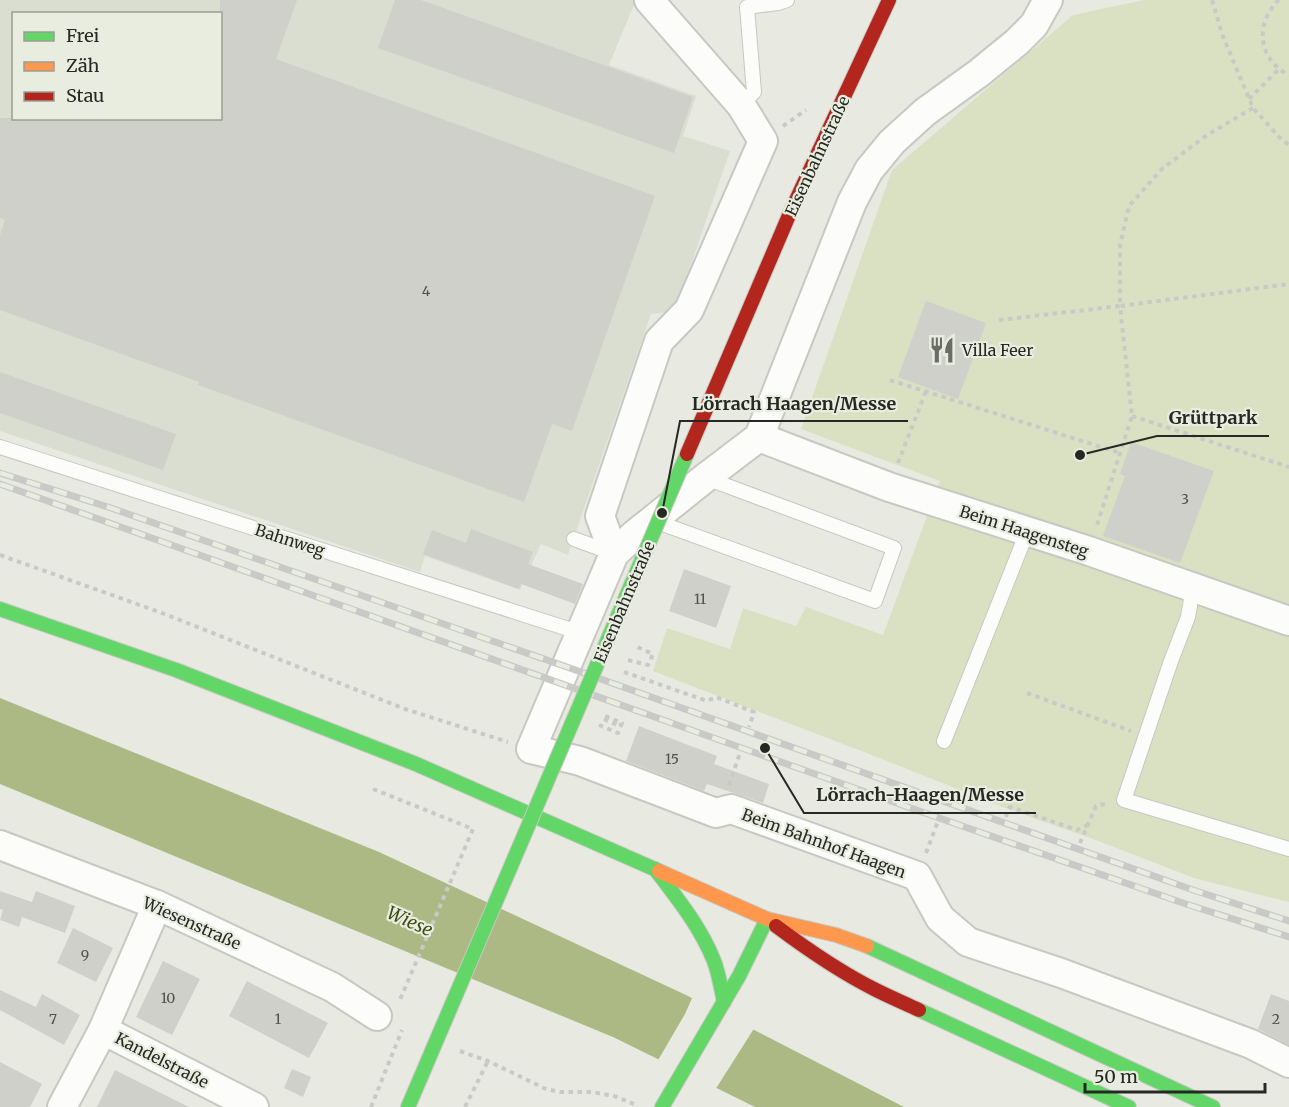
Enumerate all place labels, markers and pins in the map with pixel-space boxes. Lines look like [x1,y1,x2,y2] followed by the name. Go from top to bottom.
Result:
[927,335,957,365] restaurant icon: Villa Feer
[961,340,1033,360] place label: Villa Feer
[680,385,908,421] callout: Lörrach Haagen/Messe
[1157,400,1269,436] callout: Grüttpark
[804,777,1036,813] callout: Lörrach-Haagen/Messe

